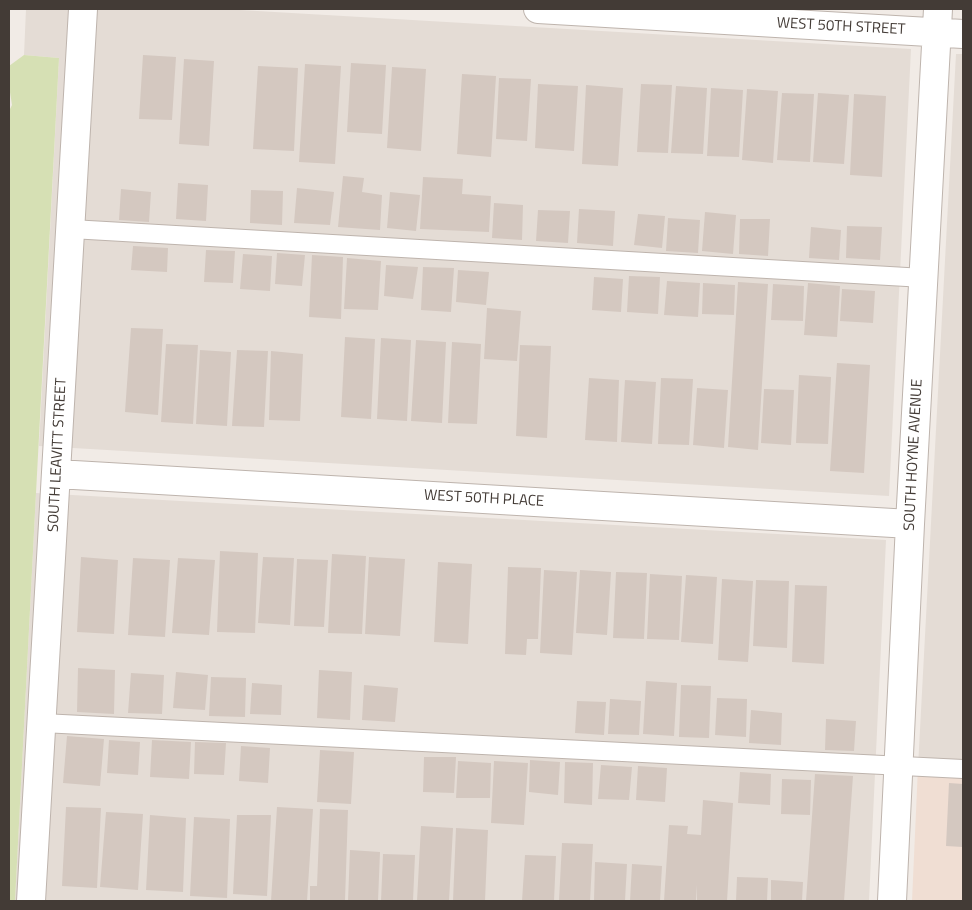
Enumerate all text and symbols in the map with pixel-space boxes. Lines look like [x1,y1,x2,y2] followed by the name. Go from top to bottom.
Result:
[776,15,906,39] street label: WEST 50TH STREET
[45,378,71,532] street label: SOUTH LEAVITT STREET
[901,379,927,531] street label: SOUTH HOYNE AVENUE
[423,487,545,511] street label: WEST 50TH PLACE

